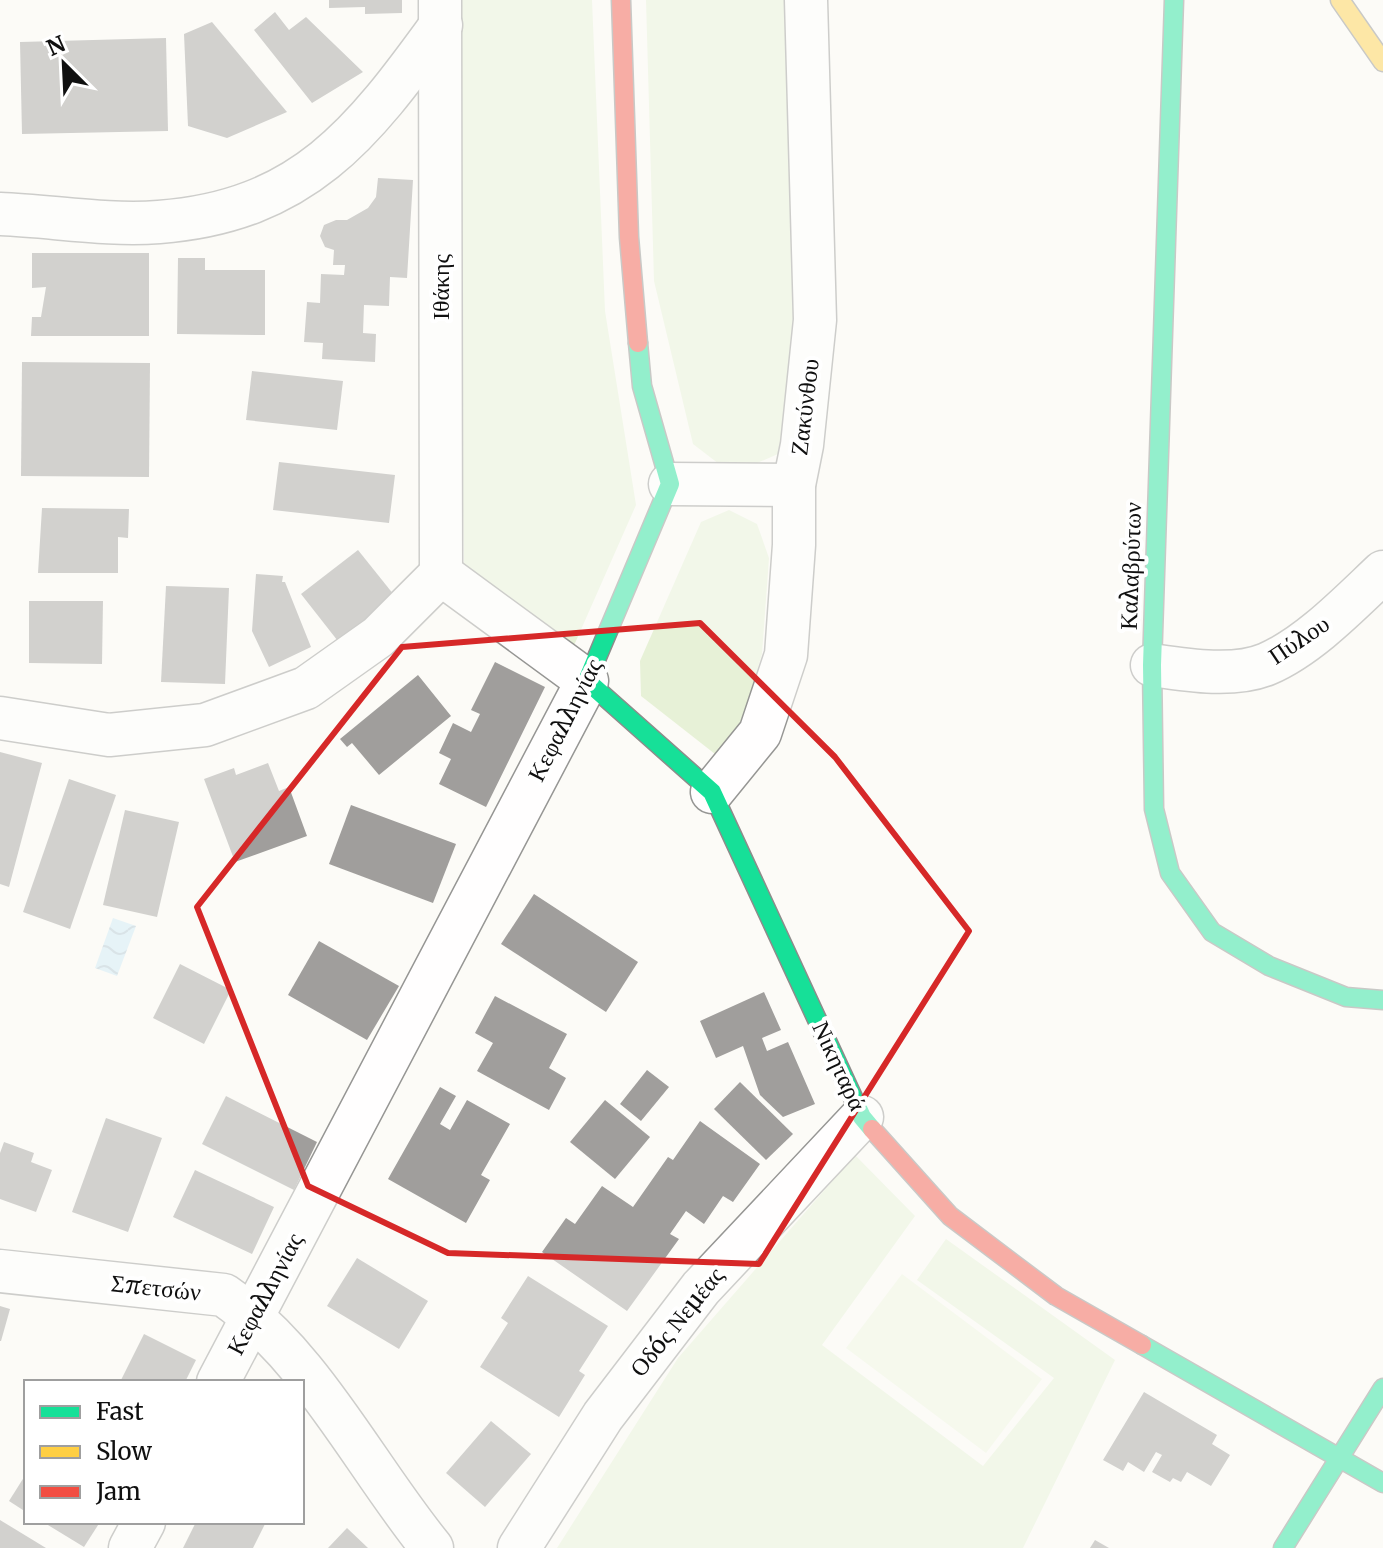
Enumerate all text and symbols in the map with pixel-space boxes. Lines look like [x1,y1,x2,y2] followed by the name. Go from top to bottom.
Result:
[24,24,104,104] north arrow
[42,29,70,62] text: N
[425,253,456,320] street label: Ιθάκης
[783,357,826,457] street label: Ζακύνθου
[1113,501,1148,630] street label: Καλαβρύτων
[1262,608,1335,671] street label: Πύλου
[520,653,609,786] street label: Κεφαλληνίας
[805,1016,874,1116] street label: Νικηταρά
[219,1227,310,1360] street label: Κεφαλληνίας
[623,1260,731,1383] street label: Οδóς Νεμέας
[110,1267,203,1308] street label: Σπετσών
[24,1380,304,1524] legend
[96,1396,144,1427] text: Fast
[96,1436,152,1467] text: Slow
[95,1476,141,1507] text: Jam

